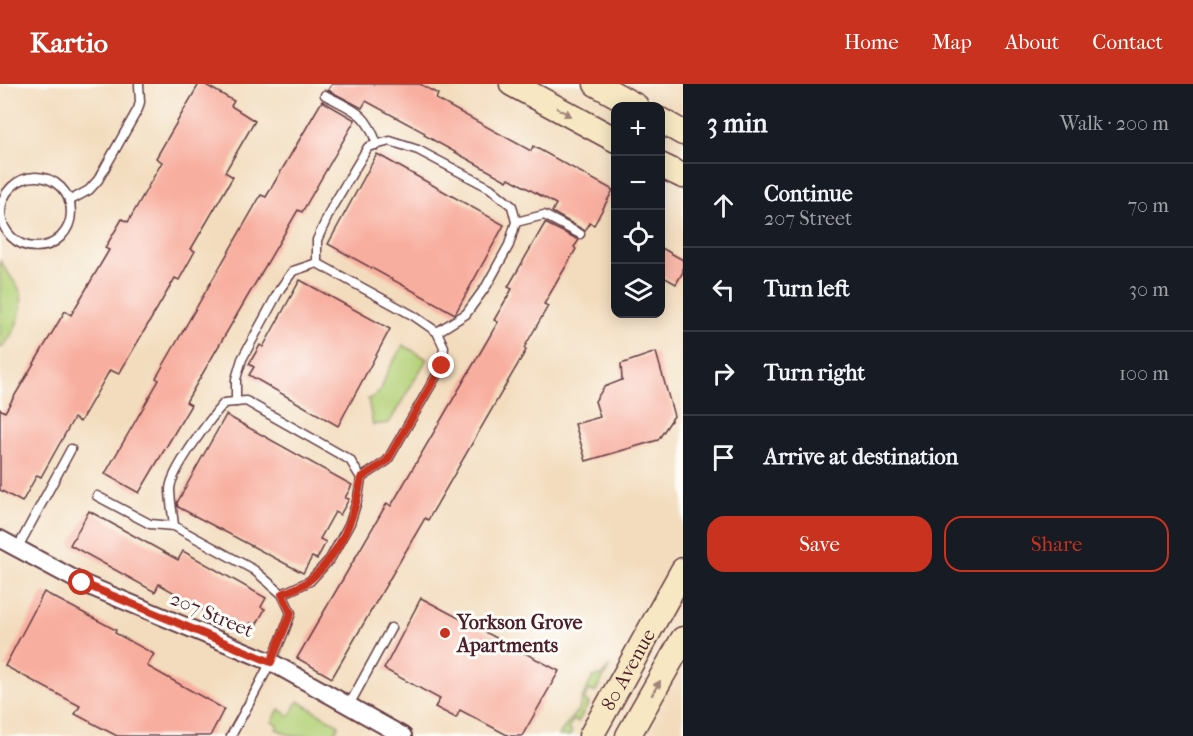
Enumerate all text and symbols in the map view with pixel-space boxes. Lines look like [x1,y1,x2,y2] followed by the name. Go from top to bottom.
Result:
[30,26,108,59] text: Kartio
[844,30,899,54] text: Home
[932,30,972,54] text: Map
[1005,30,1059,54] text: About
[1092,30,1163,54] text: Contact
[611,102,665,318] map controls
[611,102,665,156] button: +
[555,107,572,117] one-way arrow
[707,108,768,139] text: 3 min
[1060,112,1169,135] text: Walk · 200 m
[611,156,665,210] button: −
[764,181,853,207] text: Continue
[707,189,740,222] icon: ahead
[1127,194,1169,217] text: 70 m
[764,207,852,230] text: 207 Street
[611,210,665,264] button: locate
[611,264,665,318] button: layers
[707,273,740,306] icon: left
[764,276,850,302] text: Turn left
[1129,278,1169,301] text: 30 m
[428,352,454,378] route end
[707,357,740,390] icon: right
[764,360,865,386] text: Turn right
[1119,362,1169,385] text: 100 m
[707,441,740,474] icon: arrive
[764,444,958,470] text: Arrive at destination
[707,516,932,572] button: Save
[944,516,1169,572] button: Share
[68,569,94,595] route start
[167,587,257,642] street label: 207 Street
[455,611,583,657] place label: Yorkson Grove Apartments
[596,625,660,715] street label: 80 Avenue
[438,626,452,640] marker: Yorkson Grove Apartments
[650,679,660,696] one-way arrow

